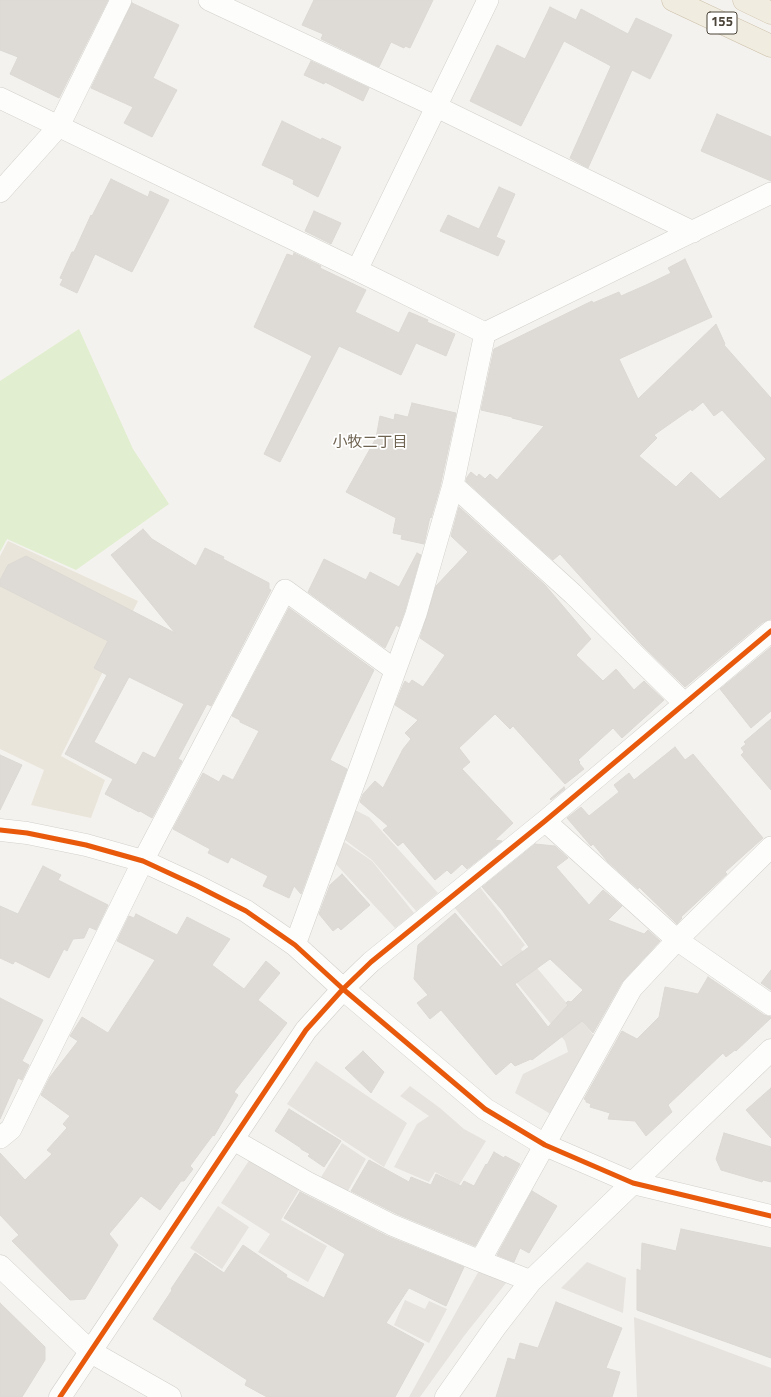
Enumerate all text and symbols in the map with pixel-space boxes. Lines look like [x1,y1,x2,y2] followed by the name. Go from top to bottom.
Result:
[707,12,737,34] road number: 155
[333,434,407,452] district label: 小牧二丁目

